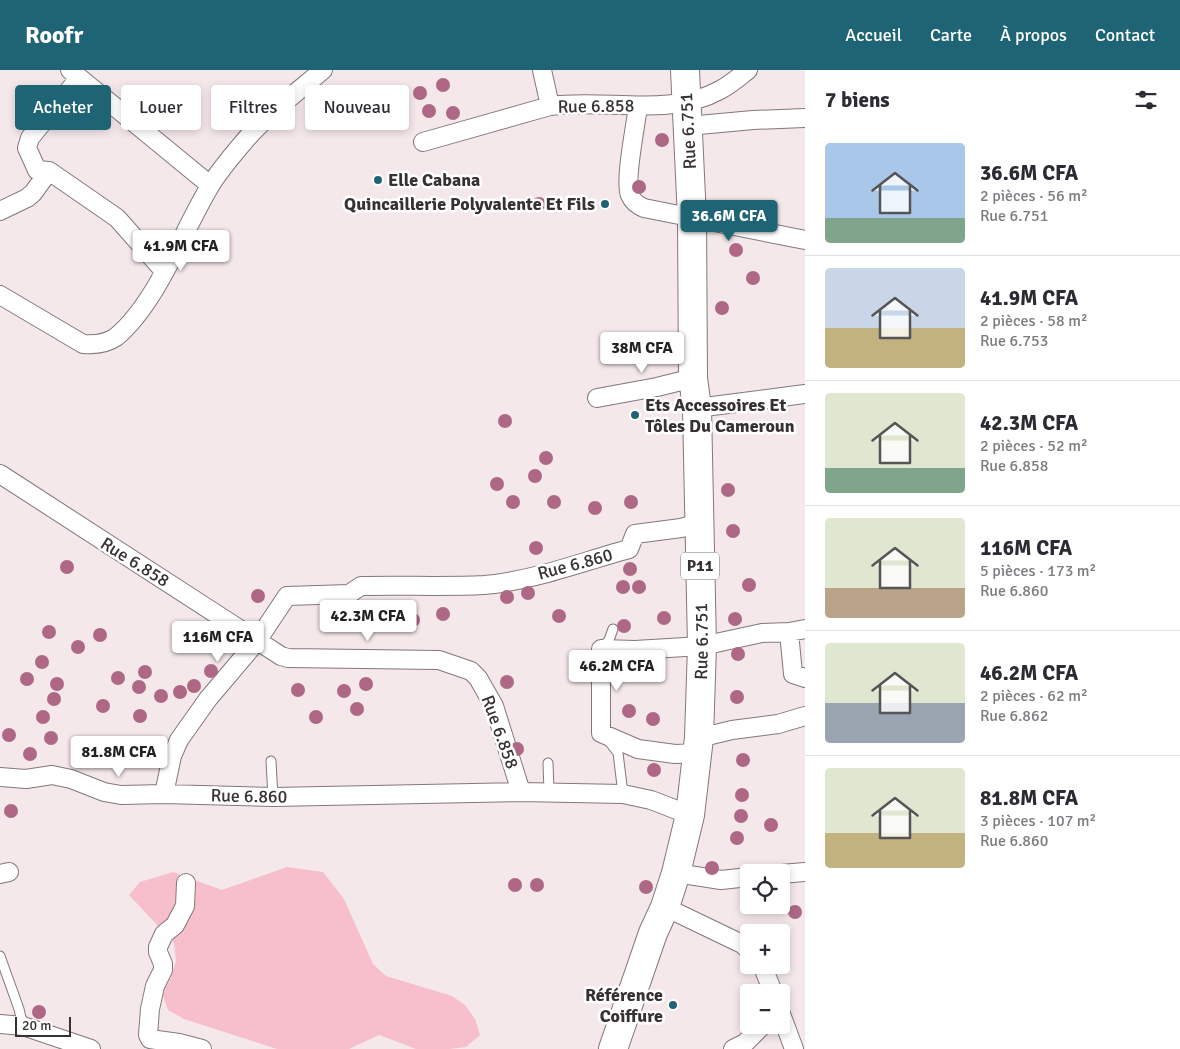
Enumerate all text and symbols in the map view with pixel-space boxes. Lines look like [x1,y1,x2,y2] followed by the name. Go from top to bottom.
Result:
[25,20,83,50] text: Roofr
[845,24,902,46] text: Accueil
[930,24,972,46] text: Carte
[1000,24,1067,46] text: À propos
[1095,24,1155,46] text: Contact
[15,85,111,130] chip: Acheter
[121,85,201,130] chip: Louer
[211,85,295,130] chip: Filtres
[305,85,409,130] chip: Nouveau
[1132,86,1160,114] icon: filters
[825,87,890,113] text: 7 biens
[675,92,701,170] street label: Rue 6.751
[557,94,635,118] street label: Rue 6.858
[980,160,1078,186] text: 36.6M CFA
[865,163,925,223] icon: home
[388,169,480,191] place label: Elle Cabana
[372,174,384,186] marker: Elle Cabana
[980,186,1088,206] text: 2 pièces · 56 m²
[344,193,595,215] place label: Quincaillerie Polyvalente Et Fils
[599,198,611,210] marker: Quincaillerie Polyvalente Et Fils
[672,200,786,242] pin: 36.6M CFA
[692,206,766,226] text: 36.6M CFA
[980,206,1048,226] text: Rue 6.751
[124,230,238,272] pin: 41.9M CFA
[144,236,218,256] text: 41.9M CFA
[980,285,1078,311] text: 41.9M CFA
[865,288,925,348] icon: home
[980,311,1088,331] text: 2 pièces · 58 m²
[980,331,1048,351] text: Rue 6.753
[596,332,688,374] pin: 38M CFA
[611,338,673,358] text: 38M CFA
[645,394,795,437] place label: Ets Accessoires Et Tôles Du Cameroun
[629,409,641,421] marker: Ets Accessoires Et Tôles Du Cameroun
[980,410,1078,436] text: 42.3M CFA
[865,413,925,473] icon: home
[980,436,1088,456] text: 2 pièces · 52 m²
[980,456,1048,476] text: Rue 6.858
[97,532,173,592] street label: Rue 6.858
[980,535,1072,561] text: 116M CFA
[865,538,925,598] icon: home
[535,543,615,585] street label: Rue 6.860
[681,552,719,580] road number: P11
[980,561,1096,581] text: 5 pièces · 173 m²
[980,581,1048,601] text: Rue 6.860
[311,600,425,642] pin: 42.3M CFA
[690,603,713,680] street label: Rue 6.751
[331,606,405,626] text: 42.3M CFA
[166,620,270,663] pin: 116M CFA
[183,627,253,647] text: 116M CFA
[560,650,674,692] pin: 46.2M CFA
[580,656,654,676] text: 46.2M CFA
[980,660,1078,686] text: 46.2M CFA
[865,663,925,723] icon: home
[980,686,1088,706] text: 2 pièces · 62 m²
[477,692,523,772] street label: Rue 6.858
[980,706,1048,726] text: Rue 6.862
[62,736,176,778] pin: 81.8M CFA
[82,742,156,762] text: 81.8M CFA
[210,784,288,808] street label: Rue 6.860
[980,785,1078,811] text: 81.8M CFA
[865,788,925,848] icon: home
[980,811,1096,831] text: 3 pièces · 107 m²
[980,831,1048,851] text: Rue 6.860
[740,864,790,1034] map controls
[740,864,790,914] button: locate
[740,924,790,974] button: +
[585,984,663,1027] place label: Référence Coiffure
[740,984,790,1034] button: −
[667,999,679,1011] marker: Référence Coiffure
[15,1014,71,1037] scale bar
[22,1017,51,1034] text: 20 m

